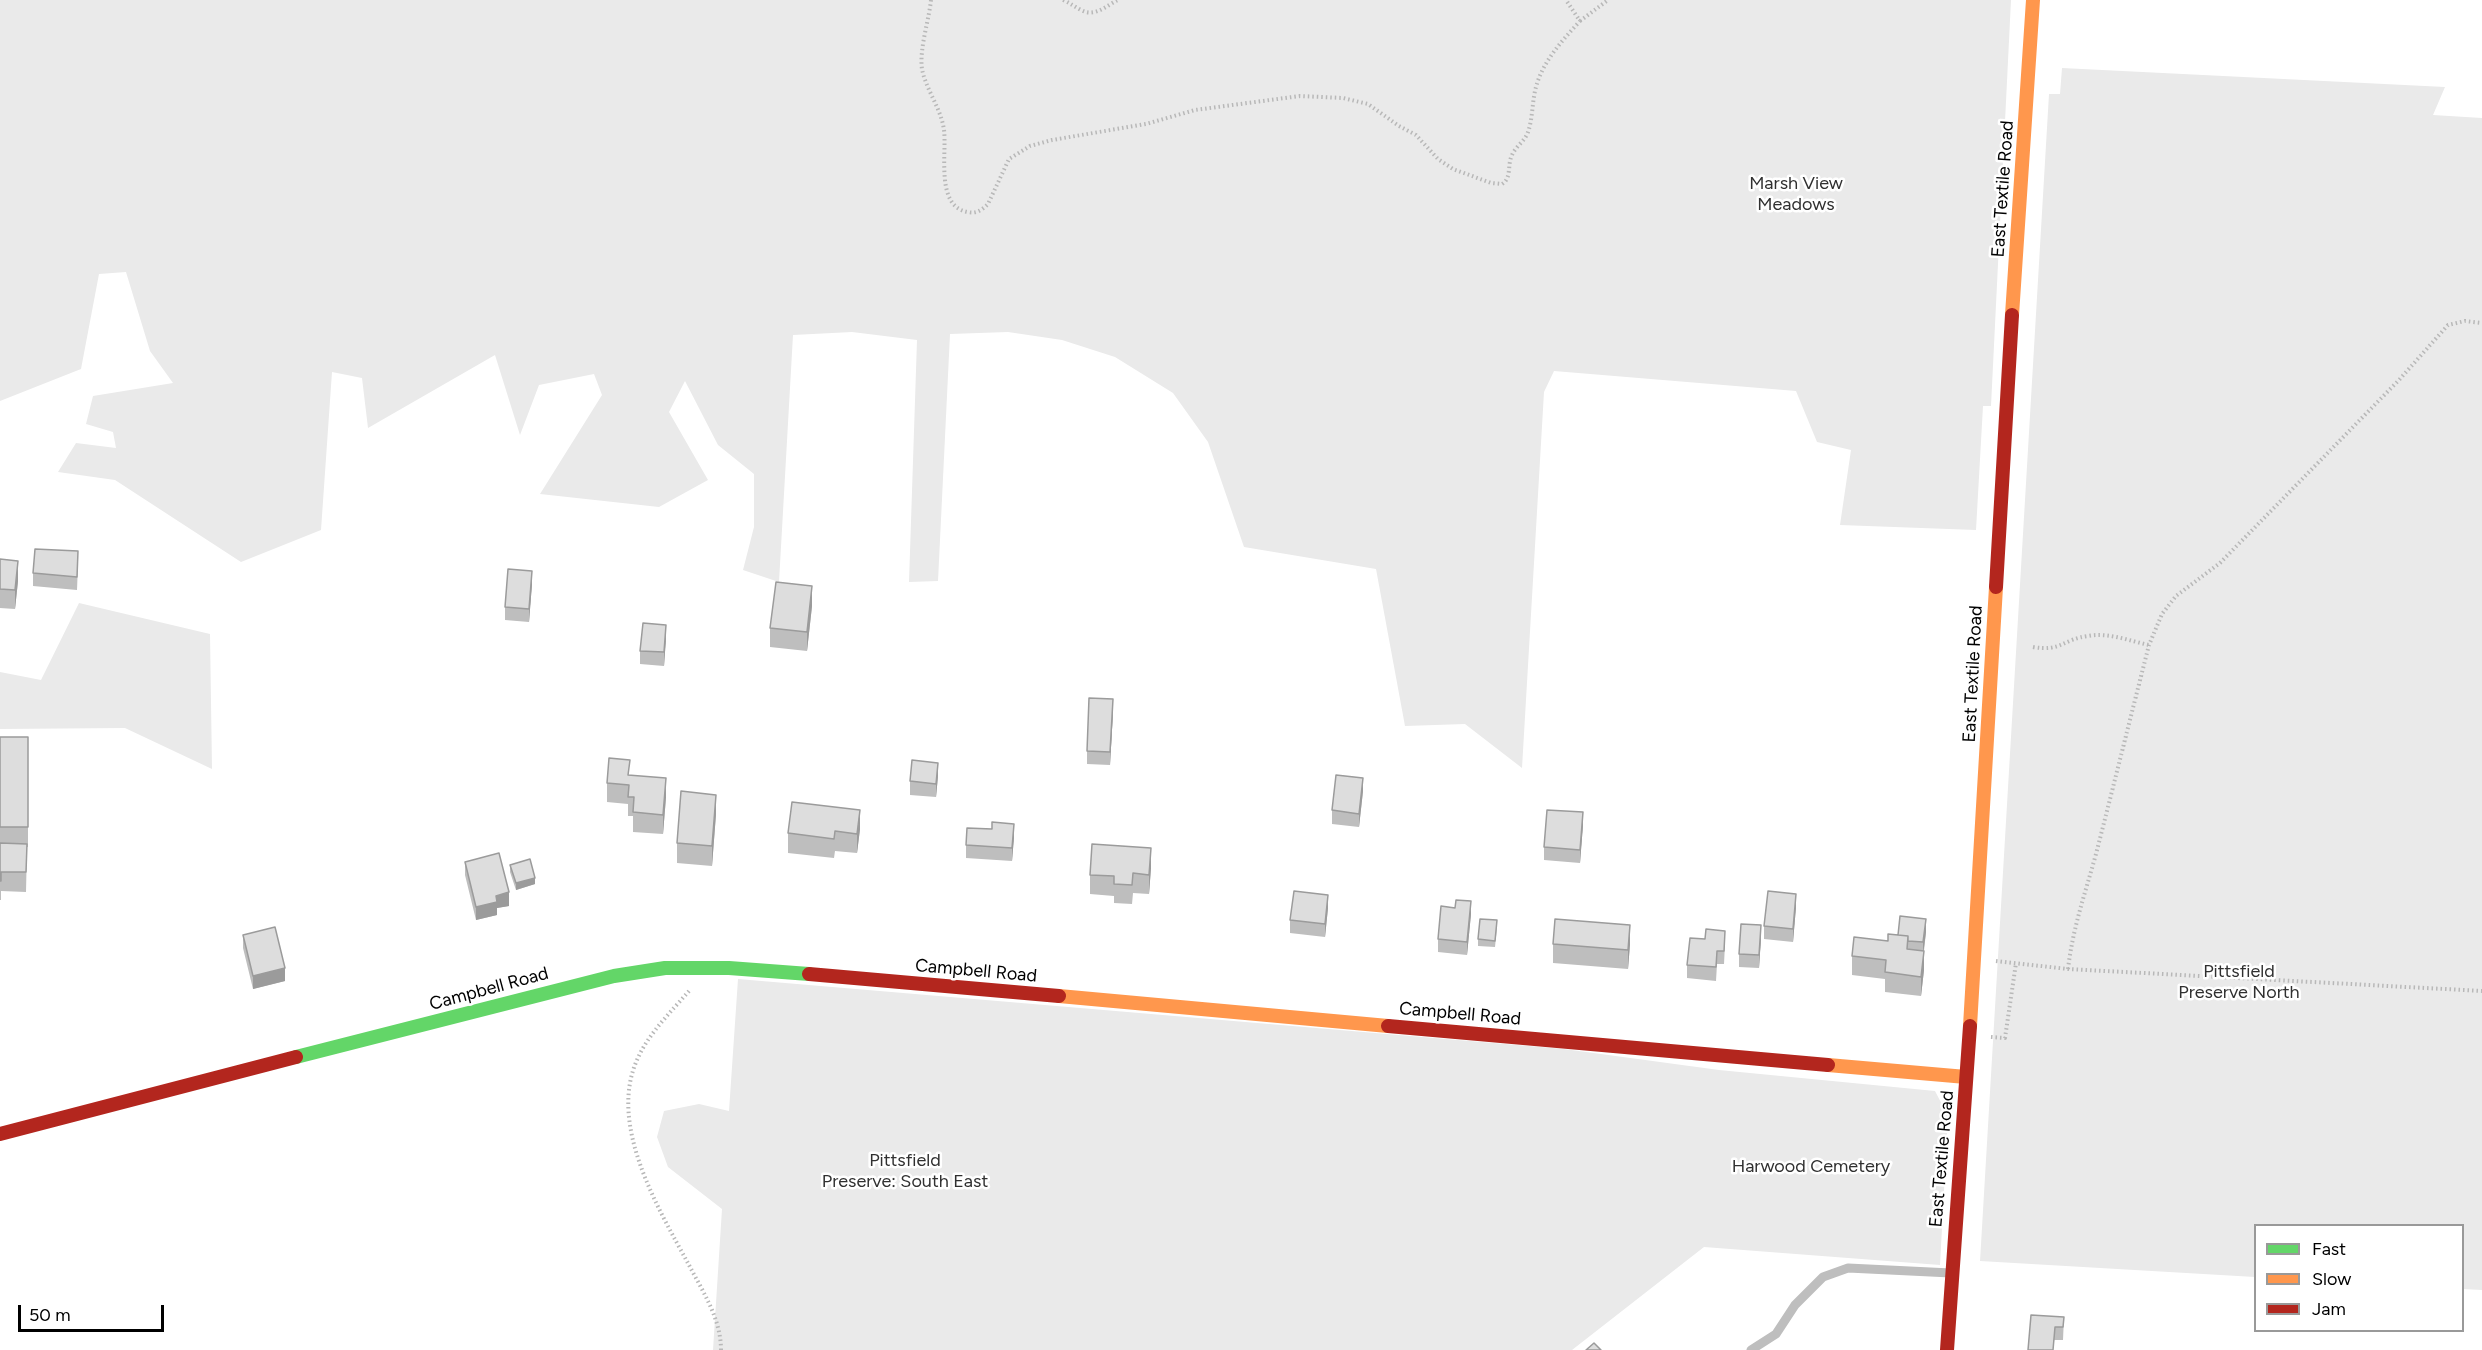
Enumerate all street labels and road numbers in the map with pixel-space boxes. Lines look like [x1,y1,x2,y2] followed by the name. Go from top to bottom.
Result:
[1987,120,2019,258] street label: East Textile Road
[1959,605,1987,743] street label: East Textile Road
[914,955,1038,987] street label: Campbell Road
[427,963,551,1015] street label: Campbell Road
[1398,998,1522,1030] street label: Campbell Road
[1925,1090,1959,1228] street label: East Textile Road

